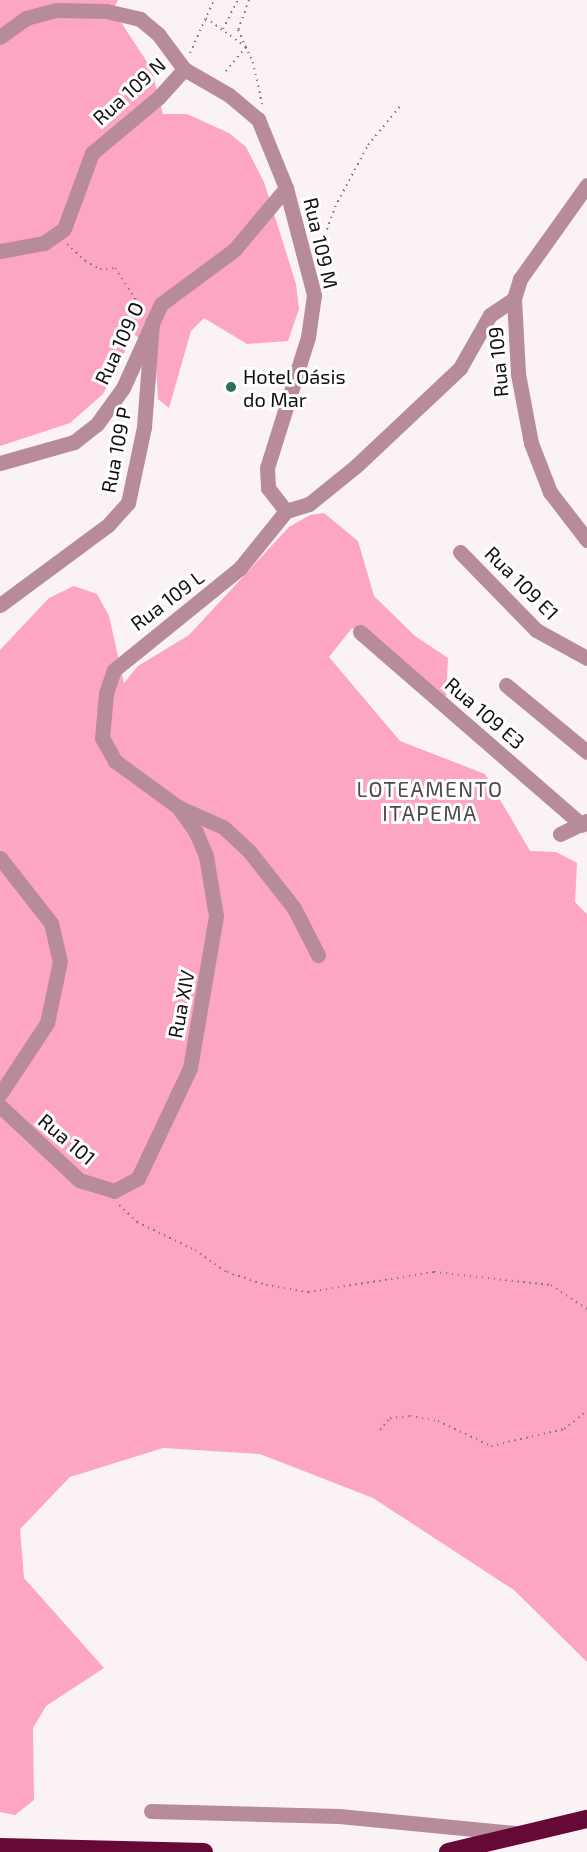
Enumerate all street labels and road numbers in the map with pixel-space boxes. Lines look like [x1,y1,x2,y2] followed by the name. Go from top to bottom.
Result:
[88,52,170,130] street label: Rua 109 N
[299,195,343,291] street label: Rua 109 M
[89,298,149,388] street label: Rua 109 O
[483,326,513,398] street label: Rua 109
[96,405,136,495] street label: Rua 109 P
[480,541,564,625] street label: Rua 109 E1
[126,565,208,635] street label: Rua 109 L
[440,672,530,754] street label: Rua 109 E3
[163,968,199,1040] street label: Rua XIV
[34,1108,100,1170] street label: Rua 101

